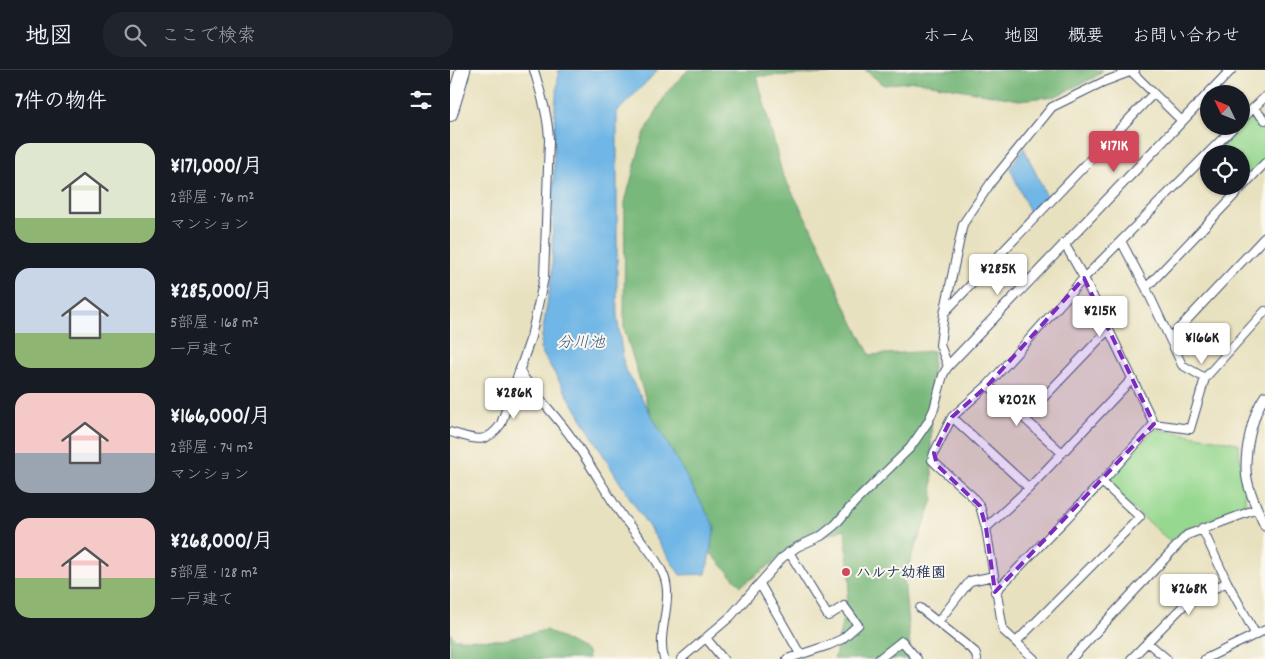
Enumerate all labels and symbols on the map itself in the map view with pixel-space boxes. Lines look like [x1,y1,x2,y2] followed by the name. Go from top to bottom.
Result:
[1200,85,1250,135] north arrow
[1079,131,1149,173] pin: ¥171K
[963,254,1033,296] pin: ¥285K
[1065,296,1135,338] pin: ¥215K
[1167,322,1237,365] pin: ¥166K
[557,332,606,355] water label: 分川池
[479,378,549,420] pin: ¥286K
[982,384,1052,427] pin: ¥202K
[856,563,946,585] place label: ハルナ幼稚園
[840,566,852,578] marker: ハルナ幼稚園
[1154,574,1224,616] pin: ¥268K

